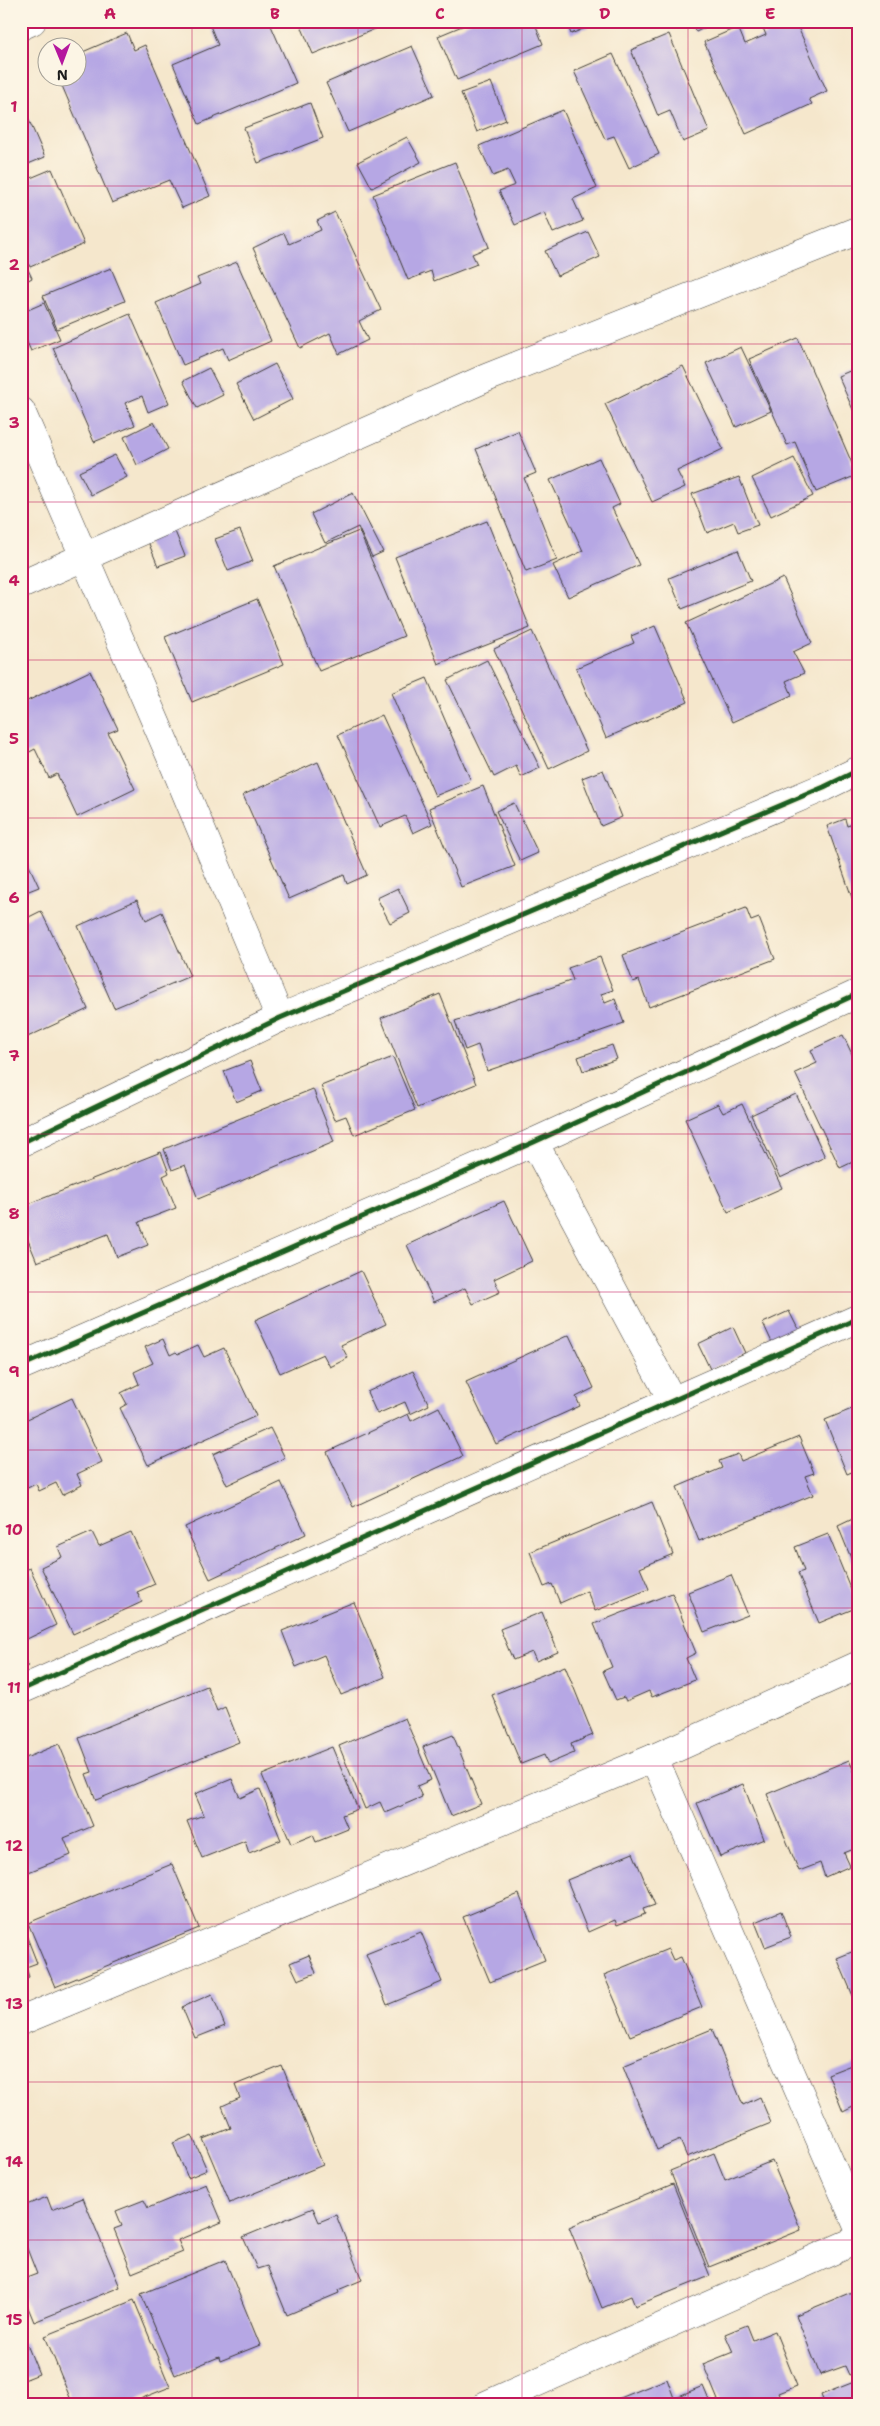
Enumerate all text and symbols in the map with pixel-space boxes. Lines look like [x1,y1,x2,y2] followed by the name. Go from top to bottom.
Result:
[104,3,116,24] text: A
[270,3,280,24] text: B
[435,3,445,24] text: C
[599,3,611,24] text: D
[765,3,775,24] text: E
[38,38,88,88] north arrow
[57,66,68,84] text: N
[10,96,18,117] text: 1
[8,254,20,275] text: 2
[8,412,20,433] text: 3
[8,570,20,591] text: 4
[9,728,19,749] text: 5
[8,887,20,908] text: 6
[8,1045,20,1066] text: 7
[8,1203,20,1224] text: 8
[8,1361,20,1382] text: 9
[5,1519,23,1540] text: 10
[7,1677,21,1698] text: 11
[5,1835,23,1856] text: 12
[5,1993,23,2014] text: 13
[5,2151,23,2172] text: 14
[5,2309,23,2330] text: 15

